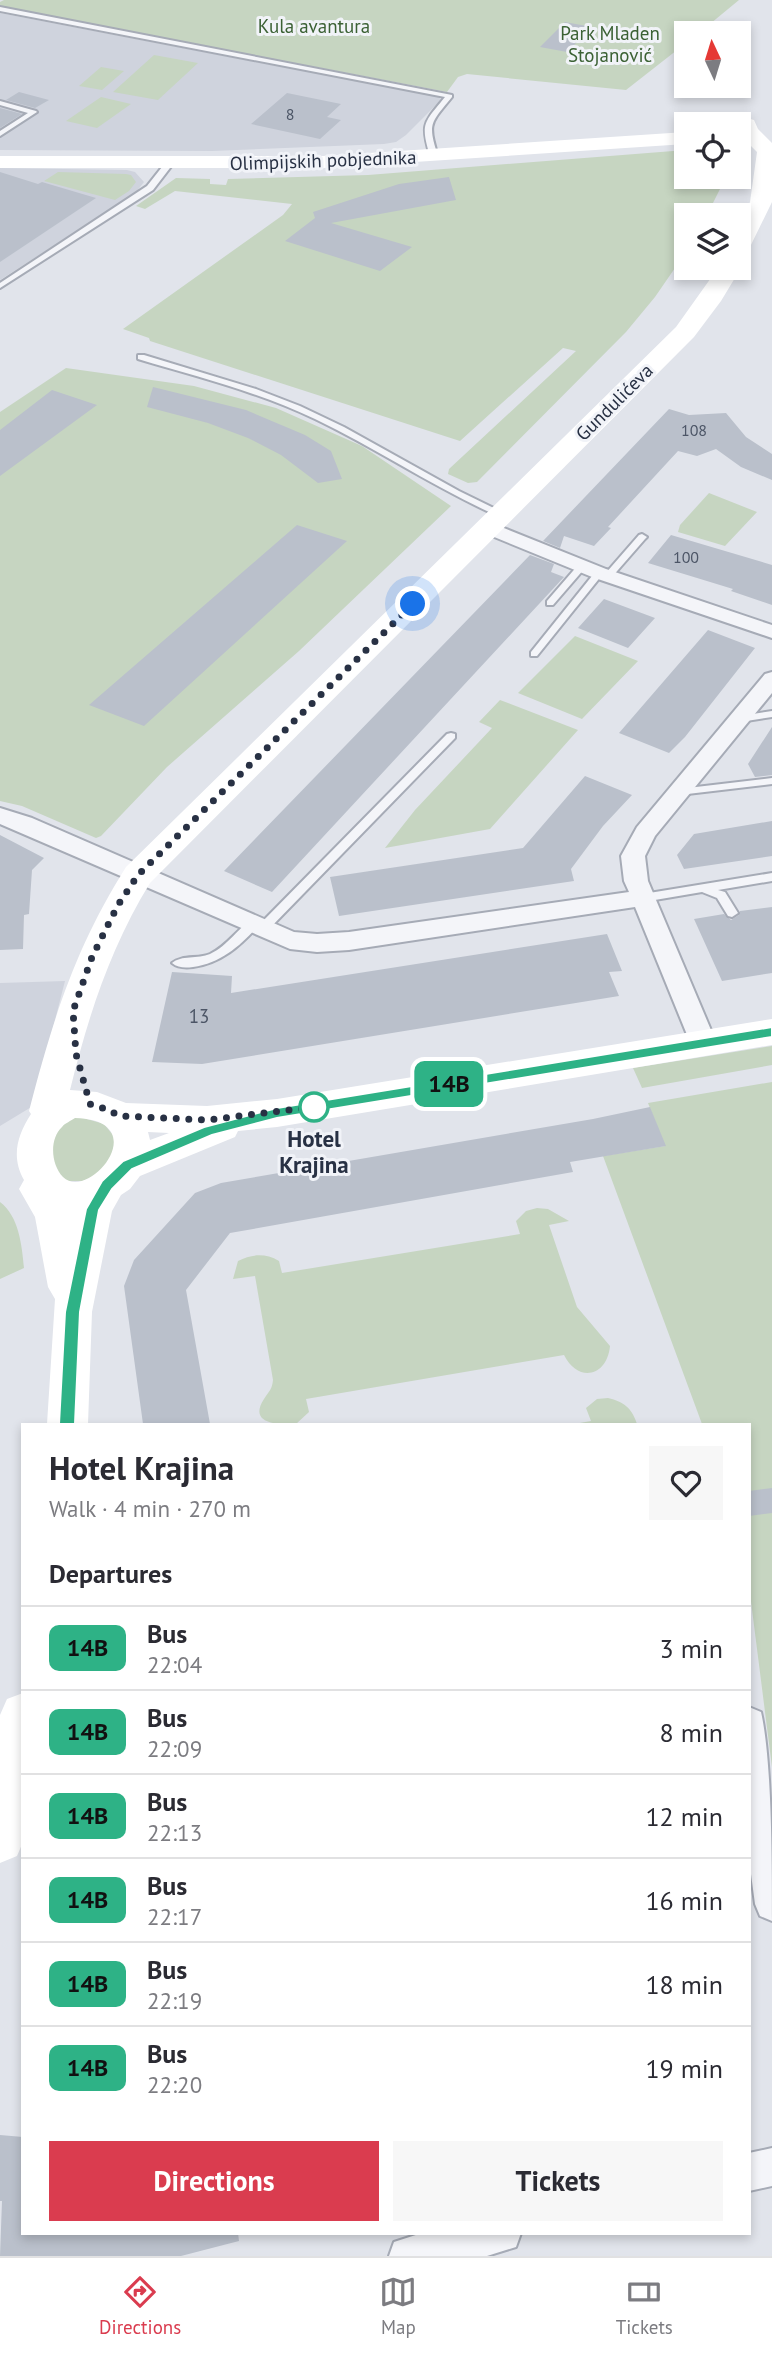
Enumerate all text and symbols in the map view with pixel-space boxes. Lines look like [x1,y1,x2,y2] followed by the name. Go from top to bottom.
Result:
[258,14,370,38] park label: Kula avantura
[560,21,660,67] park label: Park Mladen Stojanović
[674,21,751,98] north arrow
[674,21,751,280] map controls
[286,104,294,124] house number: 8
[674,112,751,189] button: locate
[229,145,417,175] street label: Olimpijskih pobjednika
[674,203,751,280] button: layers
[570,358,658,446] street label: Gundulićeva
[681,420,707,440] house number: 108
[673,547,699,567] house number: 100
[395,586,430,621] your location
[189,1004,209,1028] house number: 13
[409,1061,489,1107] line badge: 14B
[428,1068,470,1099] text: 14B
[299,1092,329,1122] marker: Hotel Krajina
[279,1124,349,1179] place label: Hotel Krajina
[49,1446,234,1489] text: Hotel Krajina
[649,1446,723,1520] button: heart
[49,1494,251,1523] text: Walk · 4 min · 270 m
[49,1557,172,1590] text: Departures
[147,1617,187,1650] text: Bus
[67,1632,108,1663] text: 14B
[660,1632,723,1665] text: 3 min
[147,1650,202,1679] text: 22:04
[147,1701,187,1734] text: Bus
[67,1716,108,1747] text: 14B
[660,1716,723,1749] text: 8 min
[147,1734,202,1763] text: 22:09
[147,1785,187,1818] text: Bus
[67,1800,108,1831] text: 14B
[645,1800,723,1833] text: 12 min
[147,1818,202,1847] text: 22:13
[147,1869,187,1902] text: Bus
[67,1884,108,1915] text: 14B
[645,1884,723,1917] text: 16 min
[147,1902,202,1931] text: 22:17
[147,1953,187,1986] text: Bus
[67,1968,108,1999] text: 14B
[645,1968,723,2001] text: 18 min
[147,1986,202,2015] text: 22:19
[147,2037,187,2070] text: Bus
[67,2052,108,2083] text: 14B
[645,2052,723,2085] text: 19 min
[147,2070,202,2099] text: 22:20
[49,2141,379,2221] button: Directions
[393,2141,723,2221] button: Tickets
[99,2273,181,2339] tab: Directions
[379,2273,417,2339] tab: Map
[616,2273,673,2339] tab: Tickets

